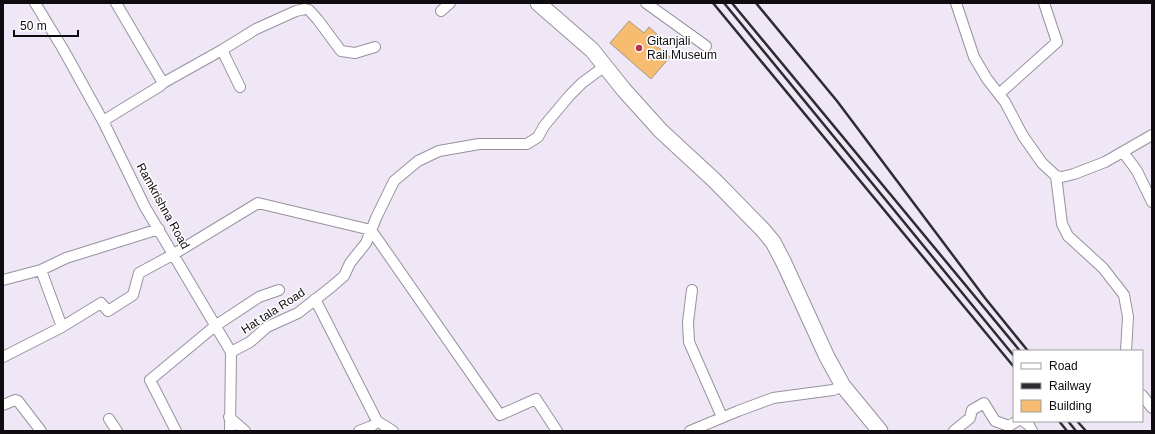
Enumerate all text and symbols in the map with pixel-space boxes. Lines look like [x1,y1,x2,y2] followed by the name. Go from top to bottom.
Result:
[14,12,78,38] scale bar
[20,19,47,33] text: 50 m
[647,34,717,62] place label: Gitanjali Rail Museum
[634,43,644,53] marker: Gitanjali Rail Museum
[134,161,192,251] street label: Ramkrishna Road
[238,285,308,337] street label: Hat tala Road
[1013,350,1143,422] legend
[1049,359,1078,373] text: Road
[1049,379,1091,393] text: Railway
[1049,399,1092,413] text: Building

